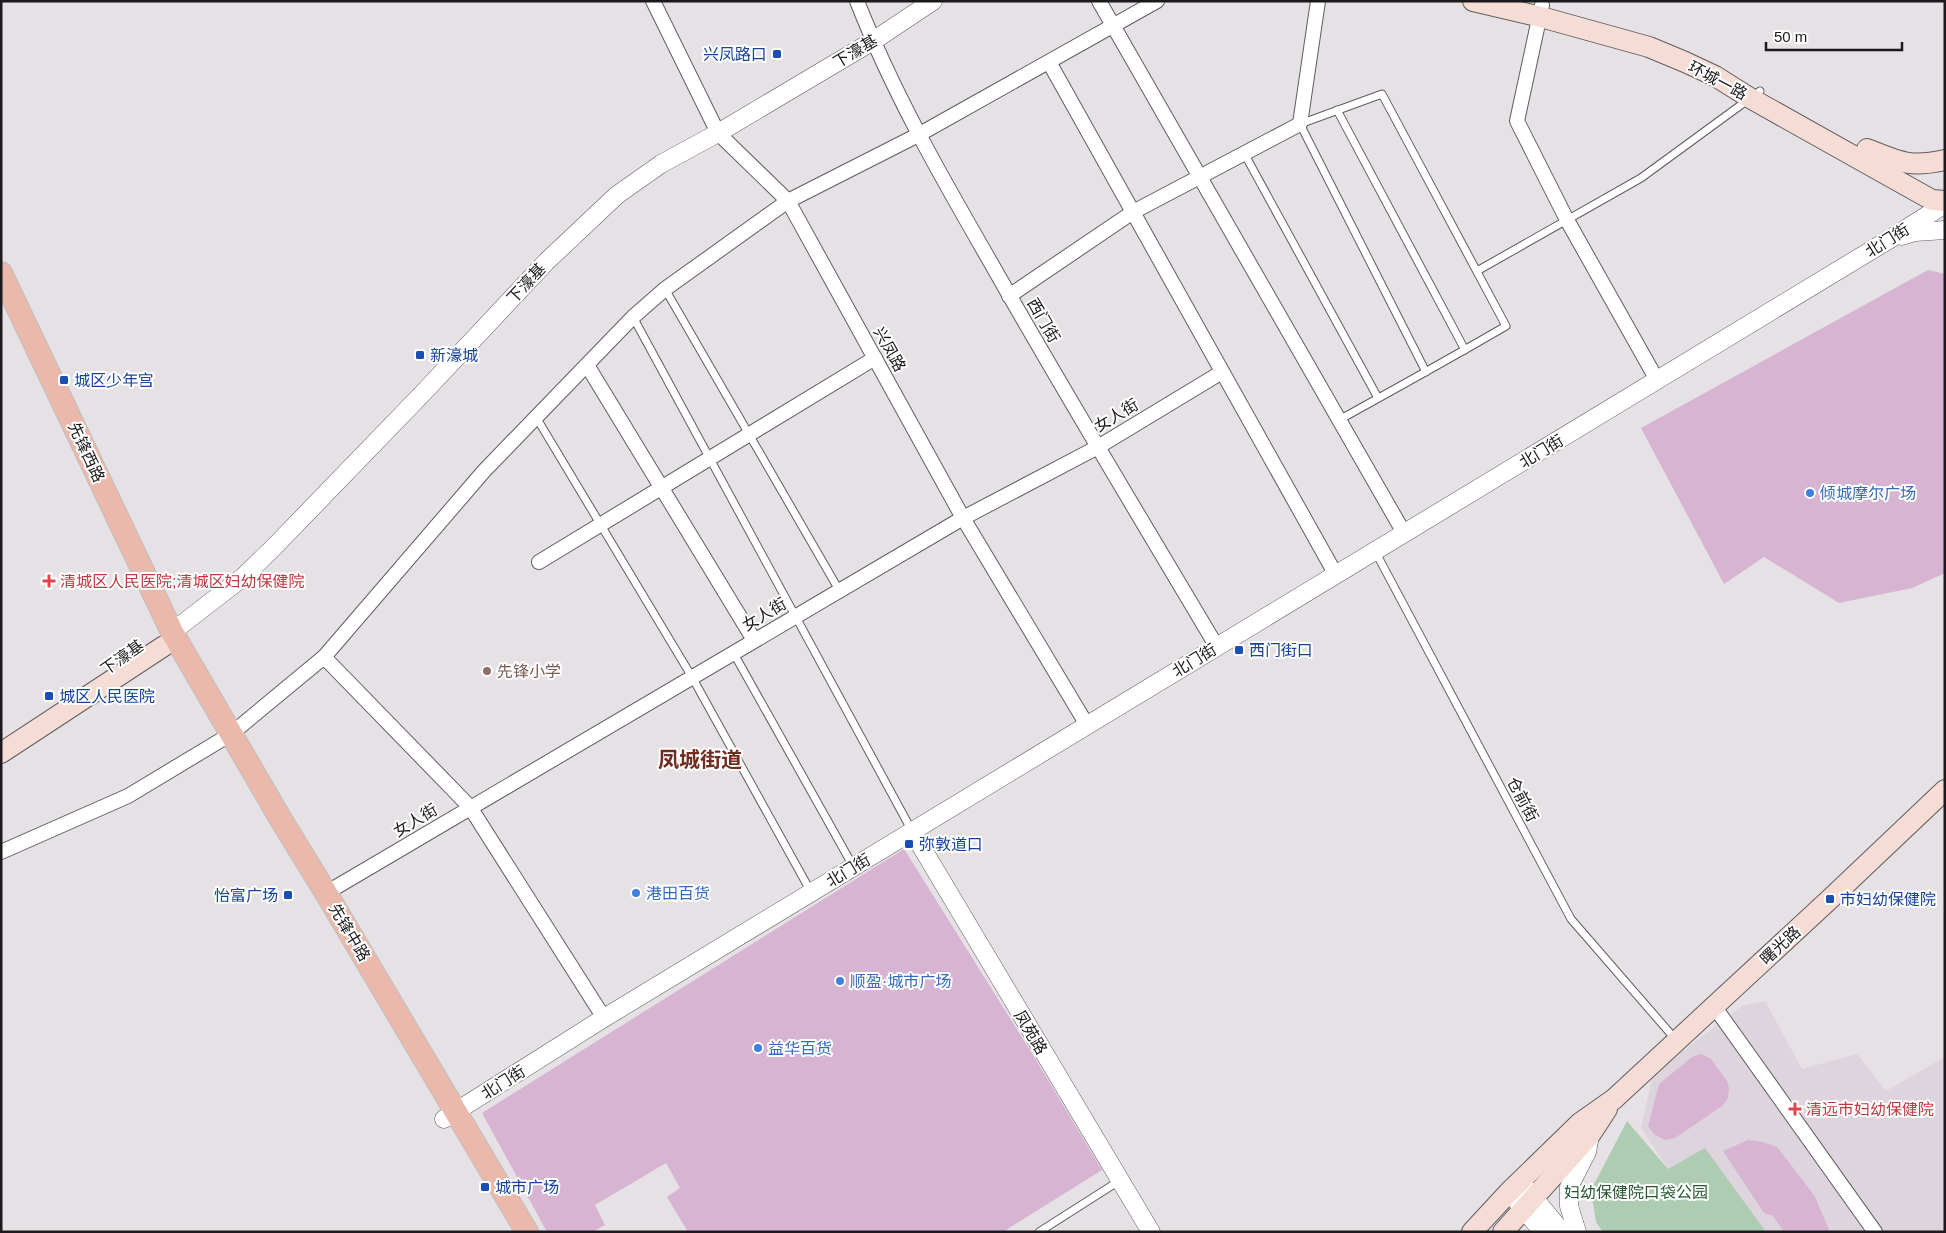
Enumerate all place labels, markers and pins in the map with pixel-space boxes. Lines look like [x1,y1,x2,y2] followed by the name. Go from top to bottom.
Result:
[703,46,767,63] place label: 兴凤路口
[771,48,783,60] marker: 兴凤路口
[430,347,478,364] place label: 新濠城
[414,349,426,361] marker: 新濠城
[74,372,154,389] place label: 城区少年宫
[58,374,70,386] marker: 城区少年宫
[1820,485,1916,502] place label: 倾城摩尔广场
[1804,487,1816,499] marker: 倾城摩尔广场
[60,573,304,590] place label: 清城区人民医院;清城区妇幼保健院
[42,574,56,588] marker: 清城区人民医院;清城区妇幼保健院
[1249,642,1313,659] place label: 西门街口
[1233,644,1245,656] marker: 西门街口
[497,663,561,680] place label: 先锋小学
[481,665,493,677] marker: 先锋小学
[59,688,155,705] place label: 城区人民医院
[43,690,55,702] marker: 城区人民医院
[919,836,983,853] place label: 弥敦道口
[903,838,915,850] marker: 弥敦道口
[646,885,710,902] place label: 港田百货
[214,887,278,904] place label: 怡富广场
[630,887,642,899] marker: 港田百货
[282,889,294,901] marker: 怡富广场
[1840,891,1936,908] place label: 市妇幼保健院
[1824,893,1836,905] marker: 市妇幼保健院
[850,973,951,990] place label: 顺盈·城市广场
[834,975,846,987] marker: 顺盈·城市广场
[768,1040,832,1057] place label: 益华百货
[752,1042,764,1054] marker: 益华百货
[1806,1101,1934,1118] place label: 清远市妇幼保健院
[1788,1102,1802,1116] marker: 清远市妇幼保健院
[495,1179,559,1196] place label: 城市广场
[479,1181,491,1193] marker: 城市广场

